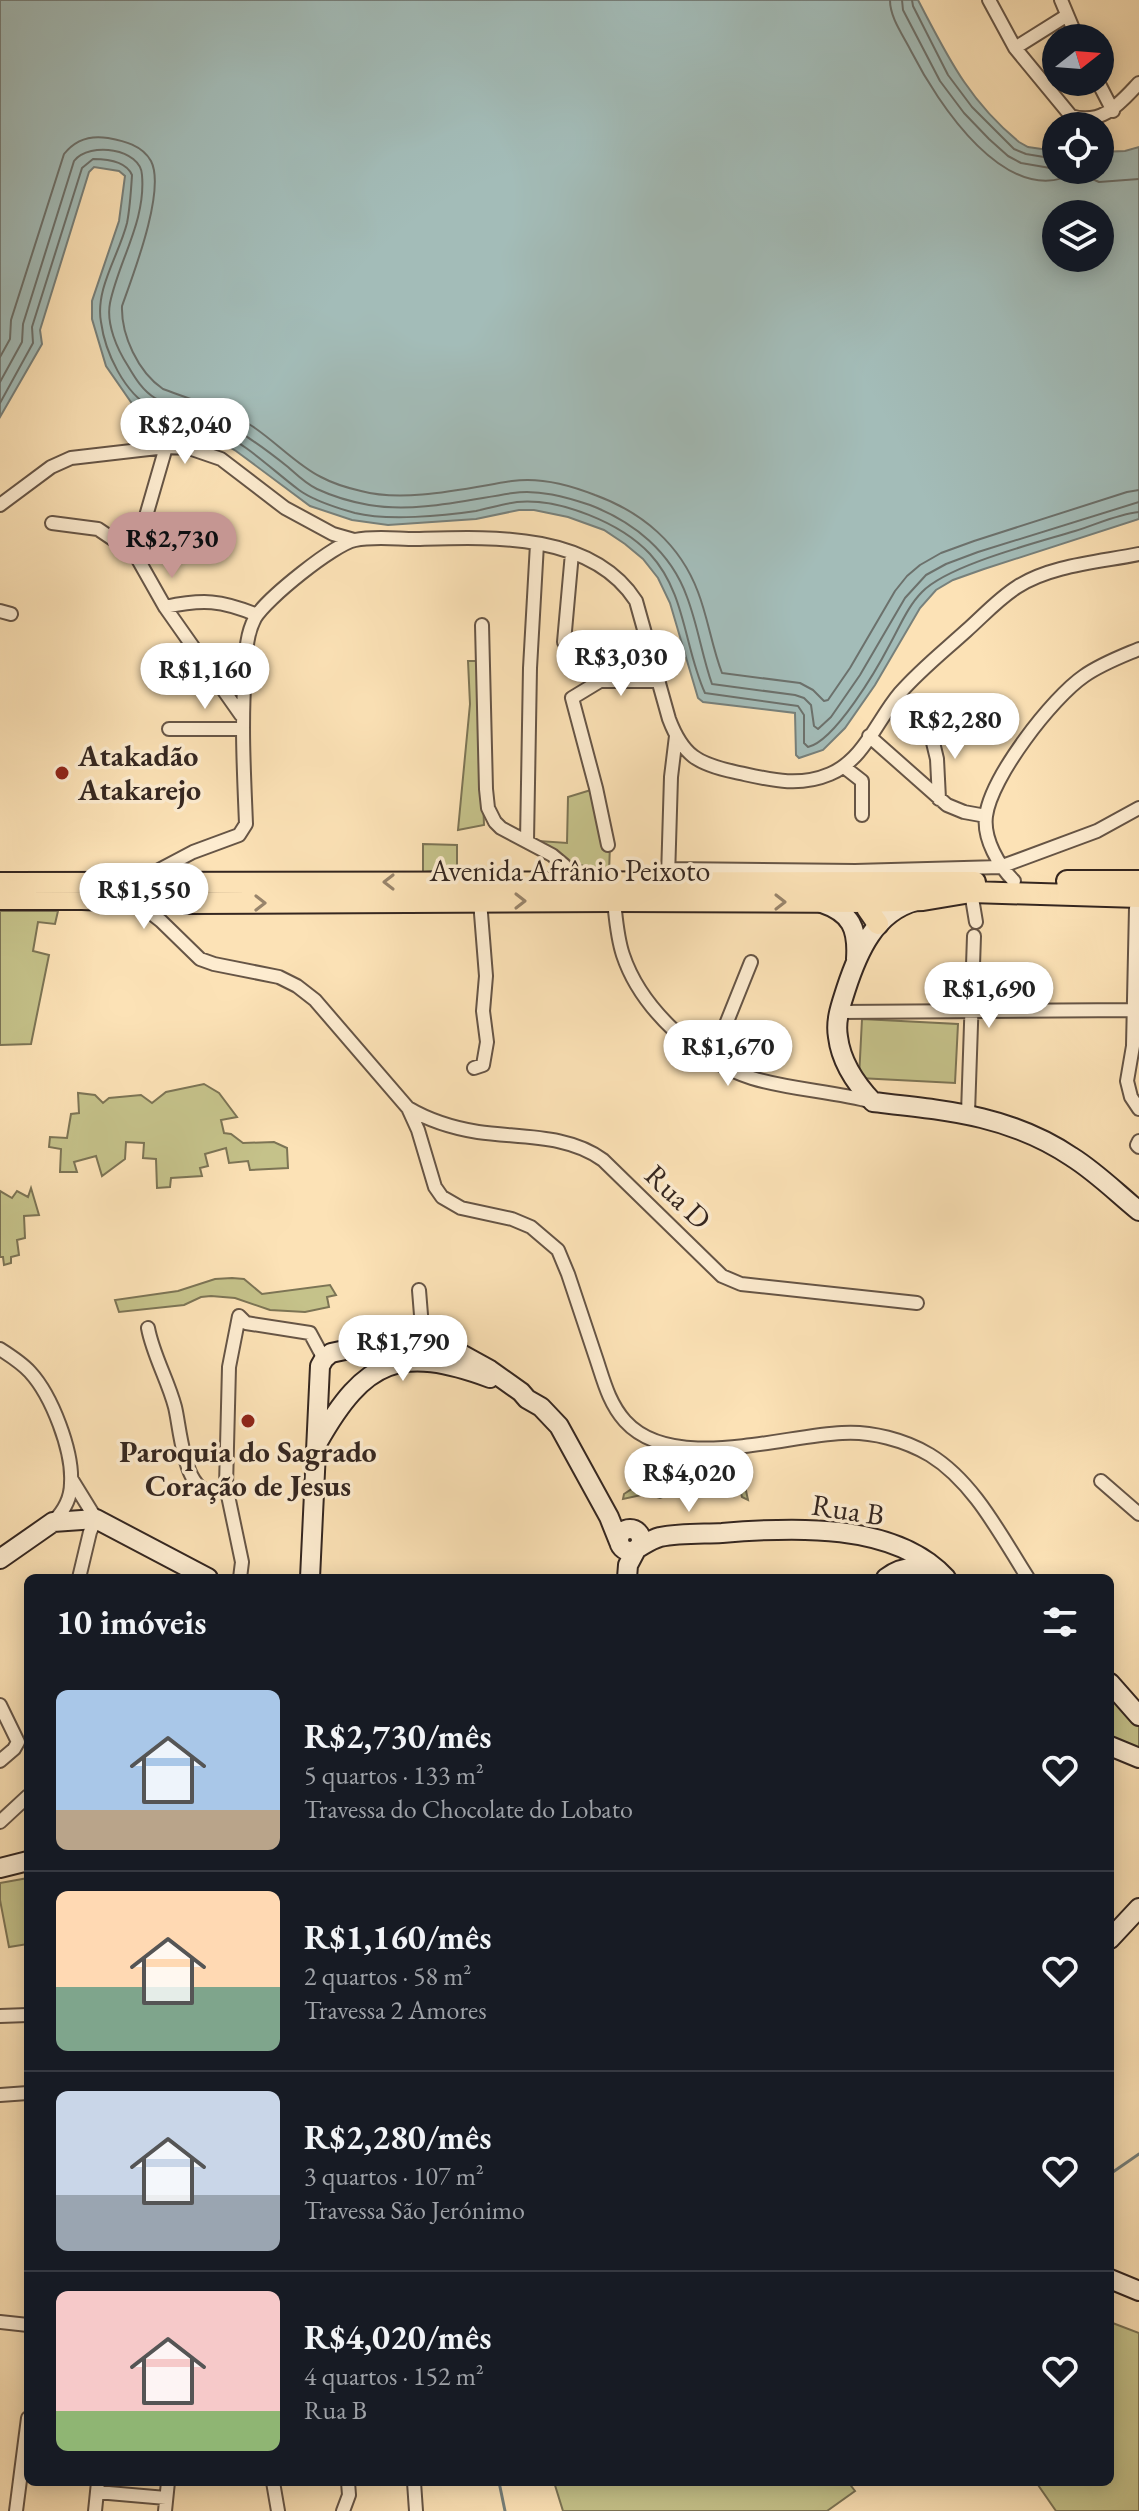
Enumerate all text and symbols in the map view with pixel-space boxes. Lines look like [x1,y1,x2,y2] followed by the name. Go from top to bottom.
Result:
[1042,24,1114,96] north arrow
[1042,24,1114,272] map controls
[1042,112,1114,184] button: locate
[1042,200,1114,272] button: layers
[111,398,259,466] pin: R$2,040
[138,407,232,441] text: R$2,040
[98,512,246,580] pin: R$2,730
[125,521,219,555] text: R$2,730
[547,630,695,698] pin: R$3,030
[574,639,668,673] text: R$3,030
[131,643,279,711] pin: R$1,160
[158,652,252,686] text: R$1,160
[881,693,1029,761] pin: R$2,280
[908,702,1002,736] text: R$2,280
[77,736,201,809] place label: Atakadão Atakarejo
[53,764,71,782] marker: Atakadão Atakarejo
[429,851,710,890] street label: Avenida Afrânio Peixoto
[70,863,218,931] pin: R$1,550
[97,872,191,906] text: R$1,550
[382,873,395,891] one-way arrow
[514,892,527,910] one-way arrow
[774,893,787,911] one-way arrow
[254,894,267,911] one-way arrow
[915,962,1063,1030] pin: R$1,690
[942,971,1036,1005] text: R$1,690
[654,1020,802,1088] pin: R$1,670
[681,1029,775,1063] text: R$1,670
[637,1156,720,1238] street label: Rua D
[329,1315,477,1383] pin: R$1,790
[356,1324,450,1358] text: R$1,790
[239,1412,257,1430] marker: Paroquia do Sagrado Coração de Jesus
[119,1432,377,1505] place label: Paroquia do Sagrado Coração de Jesus
[615,1446,763,1514] pin: R$4,020
[642,1455,736,1489] text: R$4,020
[809,1485,887,1534] street label: Rua B
[56,1600,206,1644] text: 10 imóveis
[1038,1600,1082,1644] icon: filters
[304,1714,491,1758] text: R$2,730/mês
[120,1722,216,1818] icon: home
[1038,1748,1082,1792] icon: heart
[304,1758,484,1792] text: 5 quartos · 133 m²
[304,1792,633,1826] text: Travessa do Chocolate do Lobato
[304,1915,491,1959] text: R$1,160/mês
[120,1923,216,2019] icon: home
[1038,1949,1082,1993] icon: heart
[304,1959,471,1993] text: 2 quartos · 58 m²
[304,1993,487,2027] text: Travessa 2 Amores
[304,2115,491,2159] text: R$2,280/mês
[120,2123,216,2219] icon: home
[1038,2149,1082,2193] icon: heart
[304,2159,484,2193] text: 3 quartos · 107 m²
[304,2193,525,2227] text: Travessa São Jerónimo
[304,2315,491,2359] text: R$4,020/mês
[120,2323,216,2419] icon: home
[1038,2349,1082,2393] icon: heart
[304,2359,484,2393] text: 4 quartos · 152 m²
[304,2393,367,2427] text: Rua B

